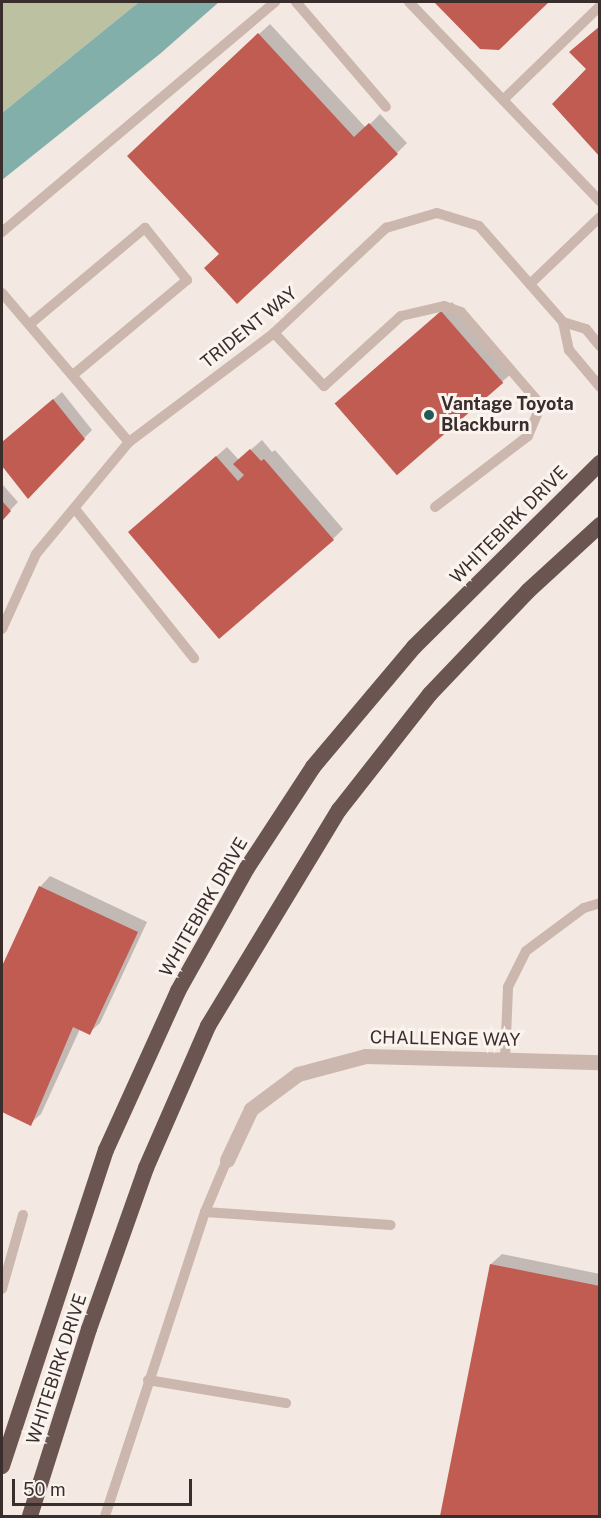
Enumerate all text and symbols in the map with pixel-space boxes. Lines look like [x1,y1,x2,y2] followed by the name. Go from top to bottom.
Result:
[196,283,302,373] street label: TRIDENT WAY
[441,394,574,436] place label: Vantage Toyota Blackburn
[422,408,436,422] marker: Vantage Toyota Blackburn
[446,462,572,588] street label: WHITEBIRK DRIVE
[155,834,253,980] street label: WHITEBIRK DRIVE
[369,1027,521,1051] street label: CHALLENGE WAY
[22,1291,92,1447] street label: WHITEBIRK DRIVE
[15,1467,195,1505] scale bar
[23,1479,66,1500] text: 50 m

